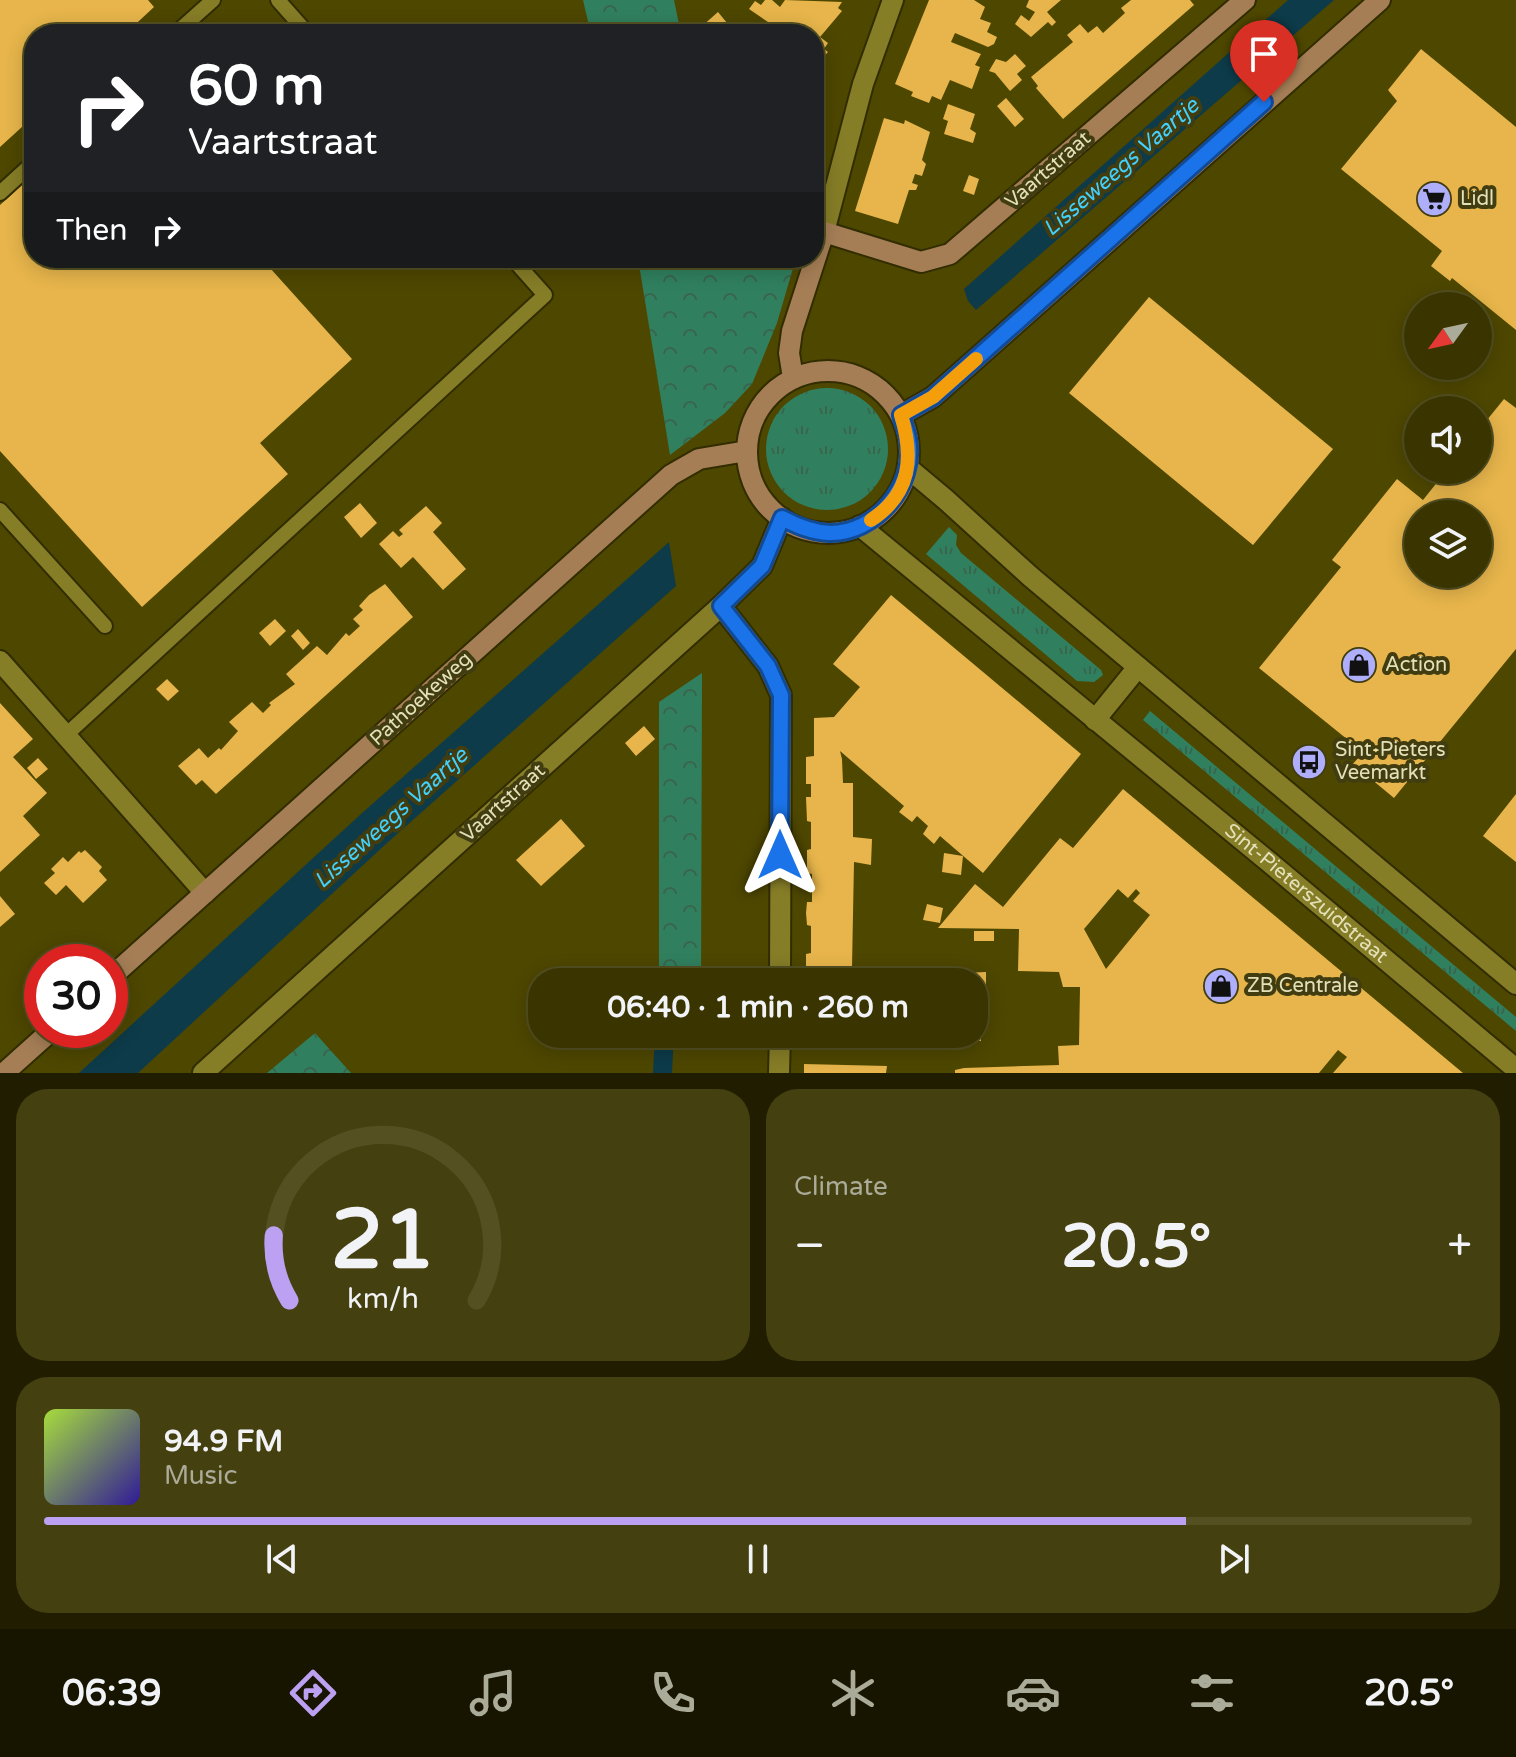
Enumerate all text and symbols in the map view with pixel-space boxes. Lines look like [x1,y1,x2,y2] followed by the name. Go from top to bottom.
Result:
[1230,20,1298,102] pin
[1242,32,1286,76] icon: arrive
[188,53,324,120] text: 60 m
[56,56,160,160] icon: right
[1038,91,1205,242] water label: Lisseweegs Vaartje
[188,121,377,164] text: Vaartstraat
[1000,126,1096,214] street label: Vaartstraat
[1415,180,1453,218] supermarket icon: Lidl
[1460,187,1494,211] place label: Lidl
[144,208,188,252] icon: right
[56,212,128,249] text: Then
[1404,292,1492,380] north arrow
[1404,292,1492,588] map controls
[1404,396,1492,484] button: sound
[1404,500,1492,588] button: layers
[1340,646,1378,684] shop icon: Action
[365,647,477,751] street label: Pathoekeweg
[1385,653,1447,677] place label: Action
[1335,738,1446,785] place label: Sint-Pieters Veemarkt
[309,741,474,894] water label: Lisseweegs Vaartje
[1290,743,1328,781] bus stop icon: Sint-Pieters Veemarkt
[456,759,550,847] street label: Vaartstraat
[738,813,822,897] position arrow
[1220,819,1393,969] street label: Sint-Pieterszuidstraat
[24,944,128,1048] speed limit sign: 30
[1202,967,1240,1005] shop icon: ZB Centrale
[1247,974,1359,998] place label: ZB Centrale
[607,989,909,1026] text: 06:40 · 1 min · 260 m
[794,1171,888,1202] text: Climate
[331,1191,435,1291] text: 21
[1061,1211,1211,1283] text: 20.5°
[794,1220,825,1273] text: −
[1447,1220,1472,1273] text: +
[347,1282,419,1316] text: km/h
[164,1423,283,1460] text: 94.9 FM
[164,1460,237,1491] text: Music
[260,1537,304,1581] icon: previous
[736,1537,780,1581] icon: pause
[1212,1537,1256,1581] icon: next
[285,1665,341,1721] icon: directions
[465,1665,521,1721] icon: music
[645,1665,701,1721] icon: phone
[825,1665,881,1721] icon: climate
[1005,1665,1061,1721] icon: car
[1184,1665,1240,1721] icon: filters
[62,1672,162,1715] text: 06:39
[1364,1672,1454,1715] text: 20.5°

